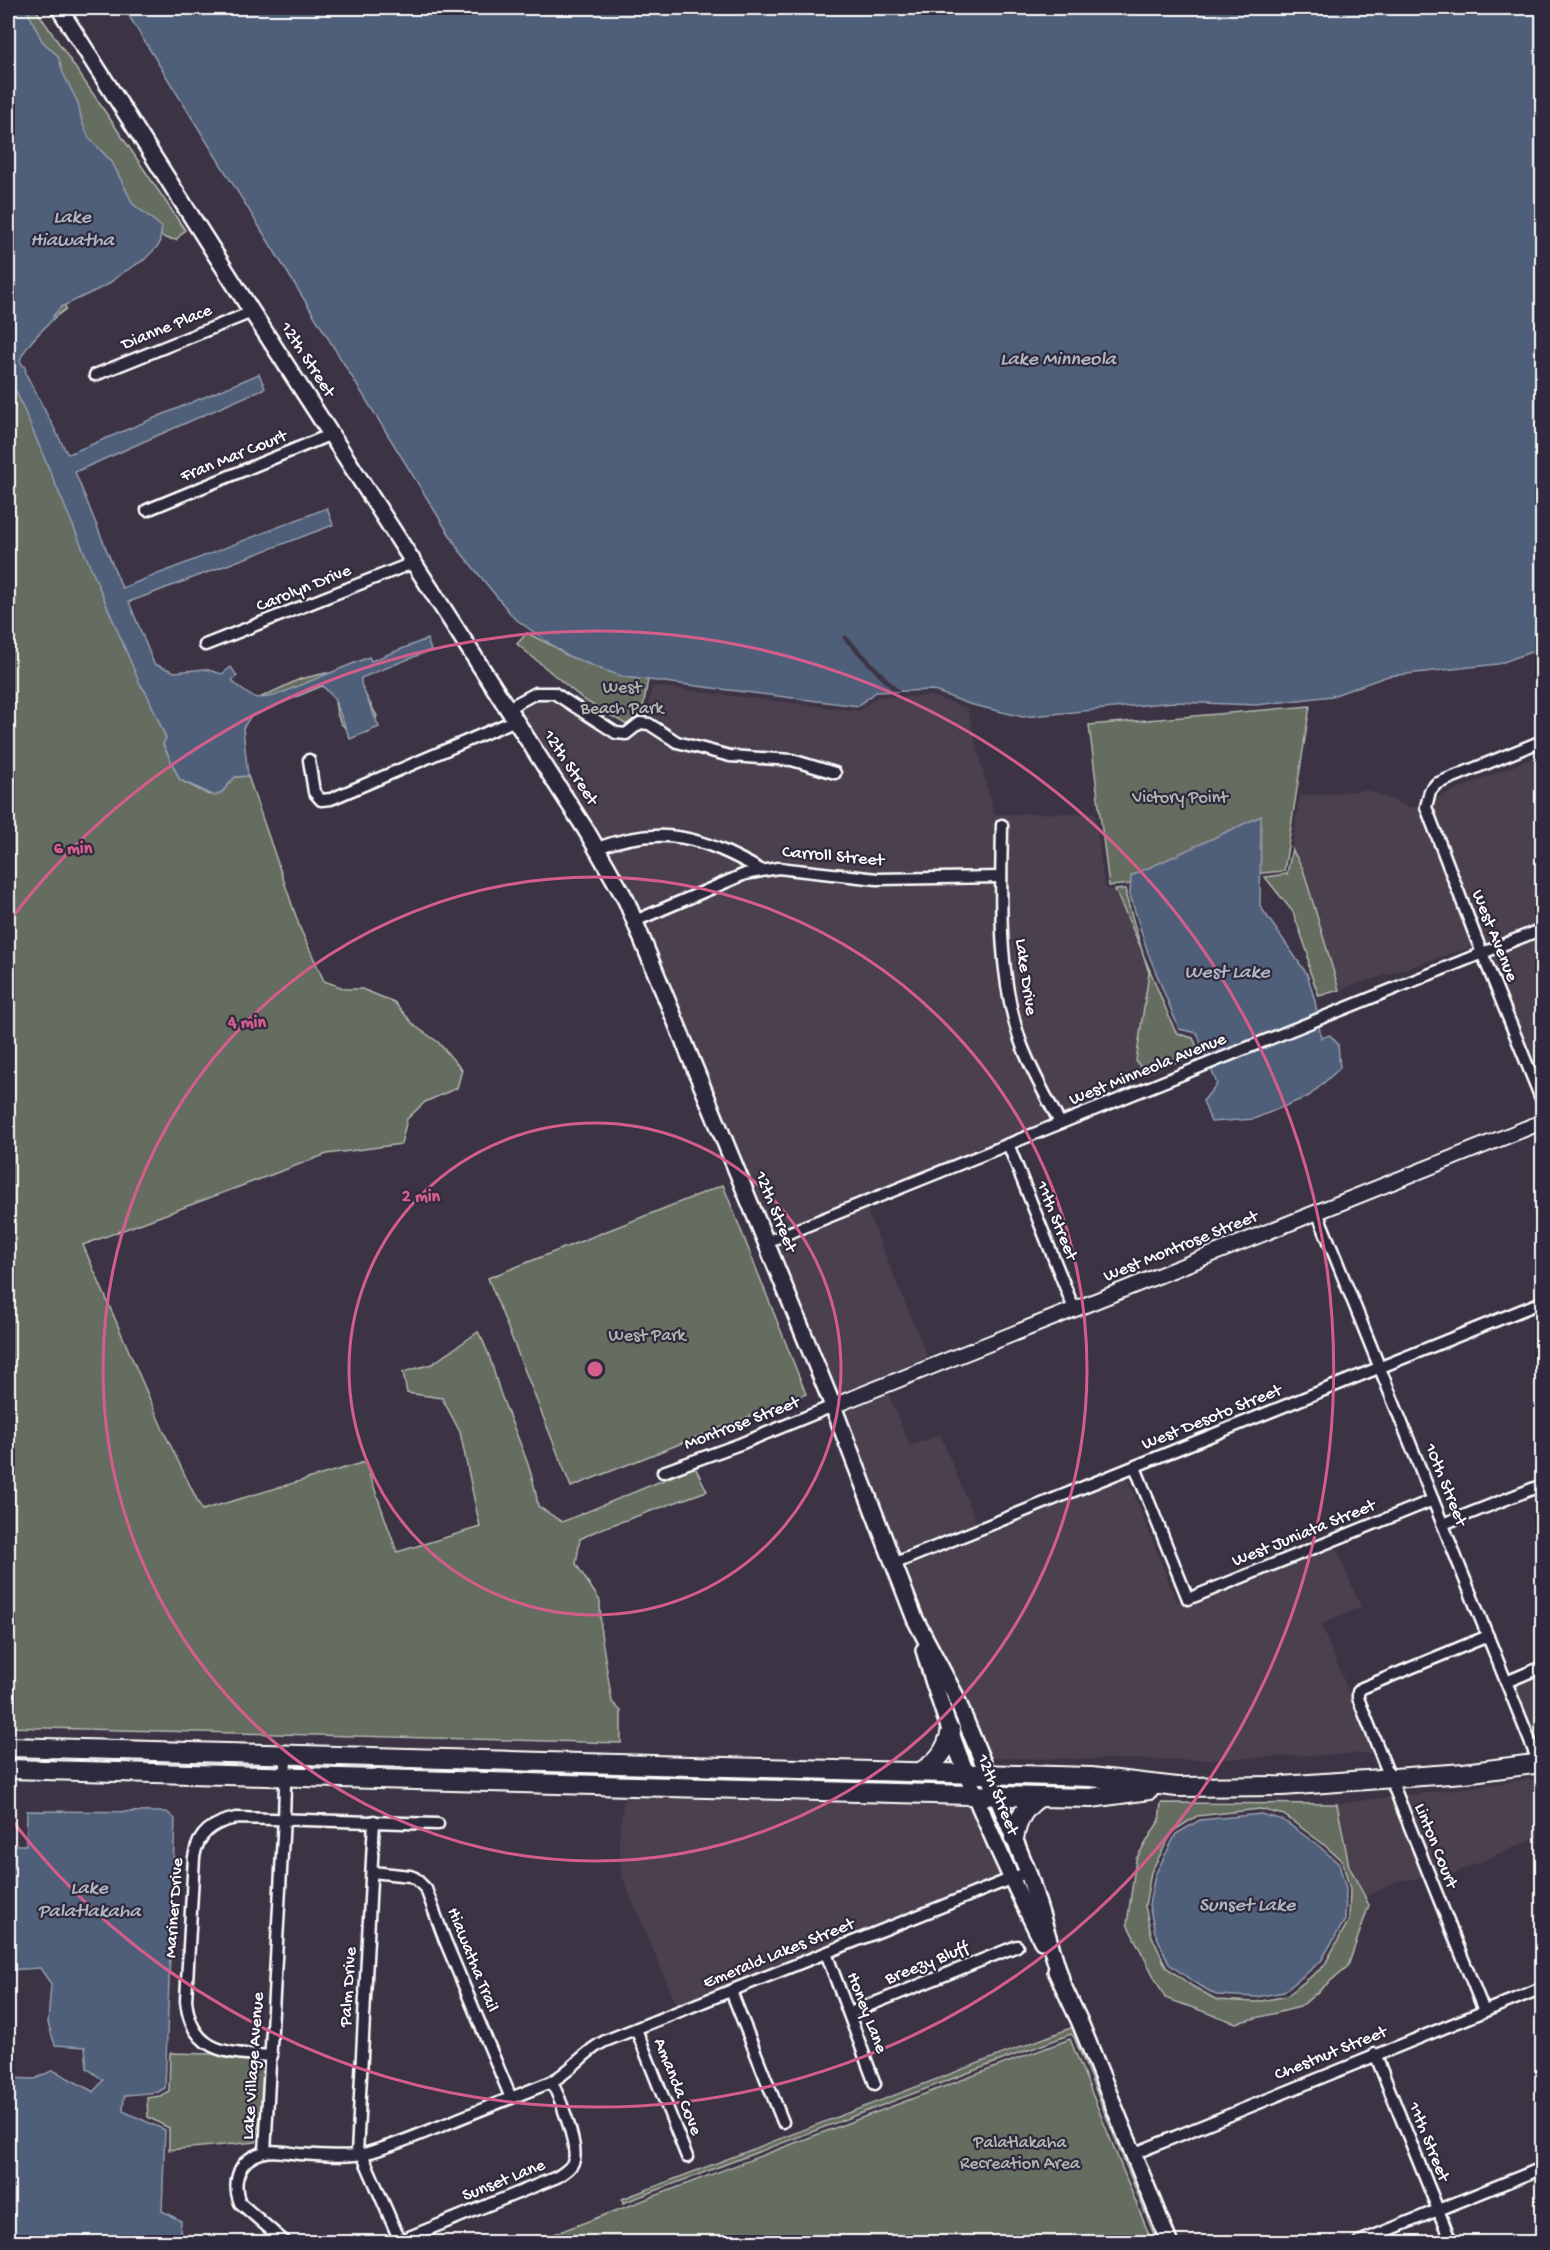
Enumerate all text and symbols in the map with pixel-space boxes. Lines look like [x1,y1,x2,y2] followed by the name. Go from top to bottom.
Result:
[30,207,116,253] water label: Lake Hiawatha
[118,300,216,356] street label: Dianne Place
[274,318,340,403] street label: 12th Street
[1000,349,1118,372] water label: Lake Minneola
[177,426,292,488] street label: Fran Mar Court
[254,560,355,618] street label: Carolyn Drive
[580,678,665,720] park label: West Beach Park
[537,726,603,811] street label: 12th Street
[1131,788,1229,809] park label: Victory Point
[54,839,93,860] text: 6 min
[781,842,886,872] street label: Carroll Street
[1466,887,1522,986] street label: West Avenue
[1009,937,1041,1017] street label: Lake Drive
[1184,962,1270,985] water label: West Lake
[227,1013,266,1034] text: 4 min
[1067,1029,1230,1111] street label: West Minneola Avenue
[749,1168,801,1257] street label: 12th Street
[1030,1177,1082,1265] street label: 11th Street
[402,1187,441,1208] text: 2 min
[1101,1206,1263,1288] street label: West Montrose Street
[608,1326,688,1347] park label: West Park
[585,1359,605,1379] centre of rings
[1139,1380,1286,1456] street label: West Desoto Street
[681,1392,804,1456] street label: Montrose Street
[1419,1440,1472,1531] street label: 10th Street
[1229,1495,1380,1572] street label: West Juniata Street
[971,1751,1023,1840] street label: 12th Street
[1408,1800,1462,1893] street label: Linton Court
[161,1856,189,1959] street label: Mariner Drive
[37,1878,142,1924] water label: Lake Palatlakaha
[1199,1895,1296,1918] water label: Sunset Lake
[442,1905,502,2015] street label: Hiawatha Trail
[700,1913,859,1994] street label: Emerald Lakes Street
[881,1937,973,1991] street label: Breezy Bluff
[336,1946,362,2029] street label: Palm Drive
[841,1970,891,2057] street label: Honey Lane
[238,1991,270,2141] street label: Lake Village Avenue
[1272,2021,1392,2086] street label: Chestnut Street
[648,2035,706,2139] street label: Amanda Cove
[1402,2098,1454,2186] street label: 11th Street
[960,2133,1081,2175] park label: Palatlakaha Recreation Area
[460,2155,549,2207] street label: Sunset Lane

